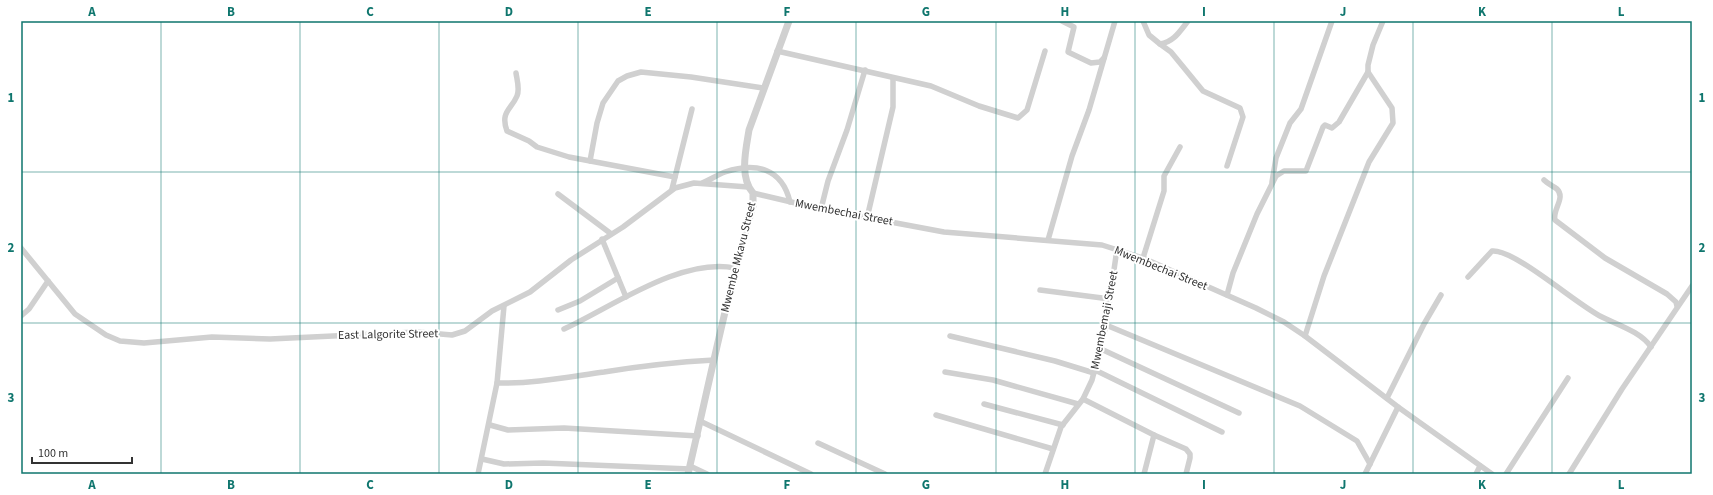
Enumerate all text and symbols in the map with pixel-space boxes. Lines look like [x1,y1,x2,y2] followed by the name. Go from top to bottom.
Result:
[87,3,96,21] text: A
[227,3,235,21] text: B
[366,3,374,21] text: C
[505,3,513,21] text: D
[644,3,652,21] text: E
[784,3,791,21] text: F
[922,3,930,21] text: G
[1061,3,1069,21] text: H
[1202,3,1206,21] text: I
[1340,3,1346,21] text: J
[1478,3,1487,21] text: K
[1618,3,1625,21] text: L
[8,89,15,107] text: 1
[1699,89,1706,107] text: 1
[794,195,894,230] street label: Mwembechai Street
[717,200,760,314] street label: Mwembe Mkavu Street
[8,239,15,257] text: 2
[1699,239,1706,257] text: 2
[1112,242,1210,295] street label: Mwembechai Street
[1087,269,1122,371] street label: Mwembemaji Street
[338,325,438,344] street label: East Lalgorite Street
[8,389,15,407] text: 3
[1699,389,1706,407] text: 3
[32,439,132,465] scale bar
[38,445,68,462] text: 100 m
[87,476,96,494] text: A
[227,476,235,494] text: B
[366,476,374,494] text: C
[505,476,513,494] text: D
[644,476,652,494] text: E
[784,476,791,494] text: F
[922,476,930,494] text: G
[1061,476,1069,494] text: H
[1202,476,1206,494] text: I
[1340,476,1346,494] text: J
[1478,476,1487,494] text: K
[1618,476,1625,494] text: L

